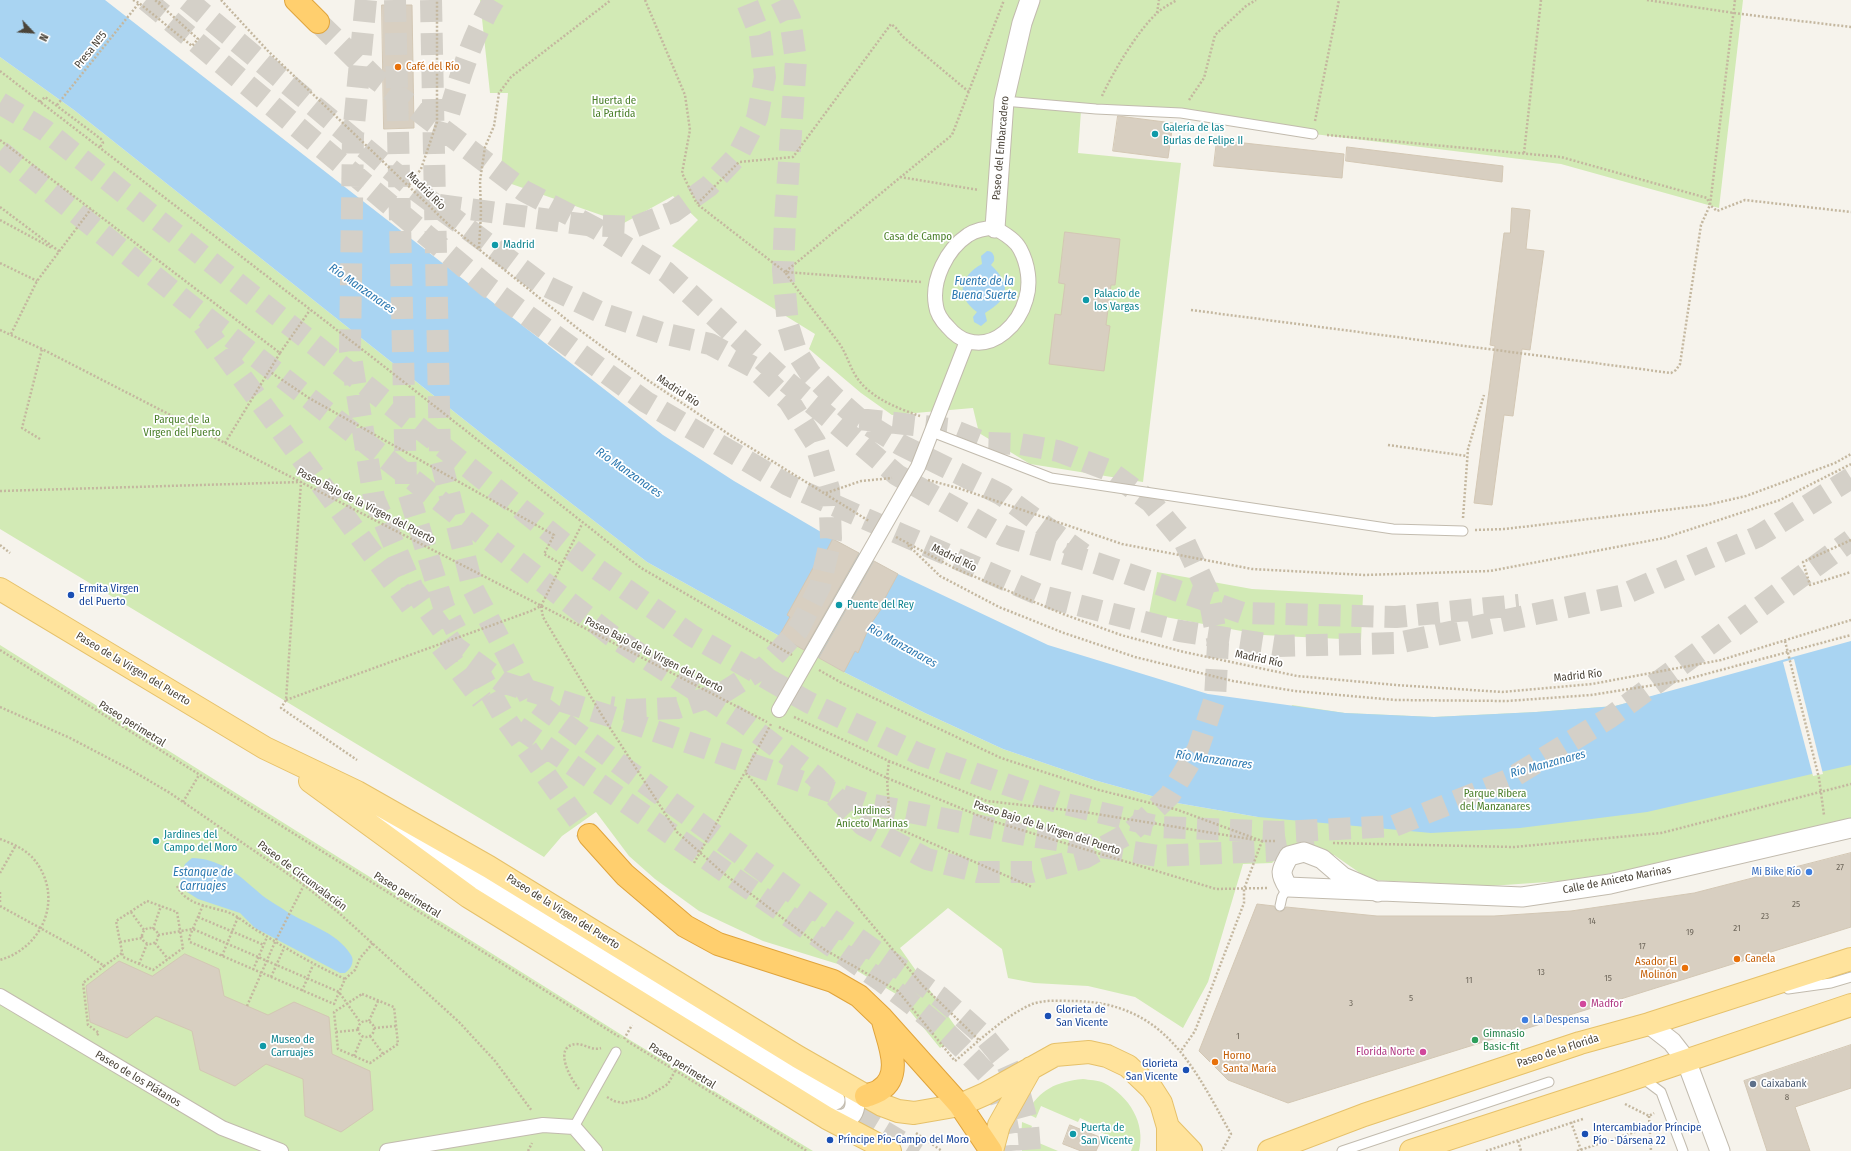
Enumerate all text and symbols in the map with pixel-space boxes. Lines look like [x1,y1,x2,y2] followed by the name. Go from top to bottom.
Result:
[12,12,52,52] north arrow
[72,29,110,71] street label: Presa Nº5
[36,32,51,43] text: N
[406,60,460,74] place label: Café del Río
[393,62,403,72] marker: Café del Río
[592,94,636,120] park label: Huerta de la Partida
[990,95,1012,201] street label: Paseo del Embarcadero
[1163,121,1243,147] place label: Galería de las Burlas de Felipe II
[1150,129,1160,139] marker: Galería de las Burlas de Felipe II
[404,169,448,213] street label: Madrid Río
[884,230,952,244] park label: Casa de Campo
[503,238,535,252] place label: Madrid
[490,240,500,250] marker: Madrid
[326,261,398,317] water label: Río Manzanares
[951,275,1017,303] water label: Fuente de la Buena Suerte
[1094,287,1140,313] place label: Palacio de los Vargas
[1081,295,1091,305] marker: Palacio de los Vargas
[654,372,702,410] street label: Madrid Río
[143,413,221,439] park label: Parque de la Virgen del Puerto
[593,445,665,501] water label: Río Manzanares
[295,465,437,547] street label: Paseo Bajo de la Virgen del Puerto
[929,541,979,575] street label: Madrid Río
[79,582,139,608] place label: Ermita Virgen del Puerto
[66,590,76,600] marker: Ermita Virgen del Puerto
[847,598,914,612] place label: Puente del Rey
[834,600,844,610] marker: Puente del Rey
[583,614,725,696] street label: Paseo Bajo de la Virgen del Puerto
[865,621,939,671] water label: Río Manzanares
[73,630,193,708] street label: Paseo de la Virgen del Puerto
[1234,647,1284,671] street label: Madrid Río
[1553,667,1603,685] street label: Madrid Río
[96,698,168,750] street label: Paseo perimetral
[1175,747,1253,773] water label: Río Manzanares
[1509,747,1587,781] water label: Río Manzanares
[1460,787,1530,813] park label: Parque Ribera del Manzanares
[972,798,1122,858] street label: Paseo Bajo de la Virgen del Puerto
[836,804,908,830] park label: Jardines Aniceto Marinas
[164,828,237,854] place label: Jardines del Campo del Moro
[151,836,161,846] marker: Jardines del Campo del Moro
[255,838,349,914] street label: Paseo de Circunvalación
[1836,862,1844,872] house number: 27
[1562,863,1672,897] street label: Calle de Aniceto Marinas
[1751,865,1801,879] place label: Mi Bike Río
[173,866,233,894] water label: Estanque de Carruajes
[1804,867,1814,877] marker: Mi Bike Río
[371,869,443,921] street label: Paseo perimetral
[504,872,622,952] street label: Paseo de la Virgen del Puerto
[1792,899,1800,909] house number: 25
[1761,911,1769,921] house number: 23
[1588,916,1596,926] house number: 14
[1733,923,1741,933] house number: 21
[1686,927,1694,937] house number: 19
[1638,941,1646,951] house number: 17
[1745,952,1775,966] place label: Canela
[1732,954,1742,964] marker: Canela
[1635,955,1677,981] place label: Asador El Molinón
[1680,963,1690,973] marker: Asador El Molinón
[1537,967,1545,977] house number: 13
[1604,973,1612,983] house number: 15
[1466,975,1472,985] house number: 11
[1409,993,1413,1003] house number: 5
[1591,997,1623,1011] place label: Madfor
[1349,998,1353,1008] house number: 3
[1578,999,1588,1009] marker: Madfor
[1056,1003,1108,1029] place label: Glorieta de San Vicente
[1043,1011,1053,1021] marker: Glorieta de San Vicente
[1533,1013,1589,1027] place label: La Despensa
[1520,1015,1530,1025] marker: La Despensa
[1483,1027,1525,1053] place label: Gimnasio Basic-fit
[1236,1031,1240,1041] house number: 1
[1516,1032,1600,1070] street label: Paseo de la Florida
[271,1033,314,1059] place label: Museo de Carruajes
[1470,1035,1480,1045] marker: Gimnasio Basic-fit
[646,1040,718,1092] street label: Paseo perimetral
[258,1041,268,1051] marker: Museo de Carruajes
[1356,1045,1415,1059] place label: Florida Norte
[1418,1047,1428,1057] marker: Florida Norte
[93,1048,183,1110] street label: Paseo de los Plátanos
[1223,1049,1276,1075] place label: Horno Santa María
[1126,1057,1178,1083] place label: Glorieta San Vicente
[1210,1057,1220,1067] marker: Horno Santa María
[1181,1065,1191,1075] marker: Glorieta San Vicente
[1761,1077,1807,1091] place label: Caixabank
[1748,1079,1758,1089] marker: Caixabank
[1785,1092,1789,1102] house number: 8
[1081,1121,1133,1147] place label: Puerta de San Vicente
[1593,1121,1701,1147] place label: Intercambiador Príncipe Pío - Dársena 22
[1068,1129,1078,1139] marker: Puerta de San Vicente
[1580,1129,1590,1139] marker: Intercambiador Príncipe Pío - Dársena 22
[838,1133,969,1147] place label: Príncipe Pío-Campo del Moro
[825,1135,835,1145] marker: Príncipe Pío-Campo del Moro

